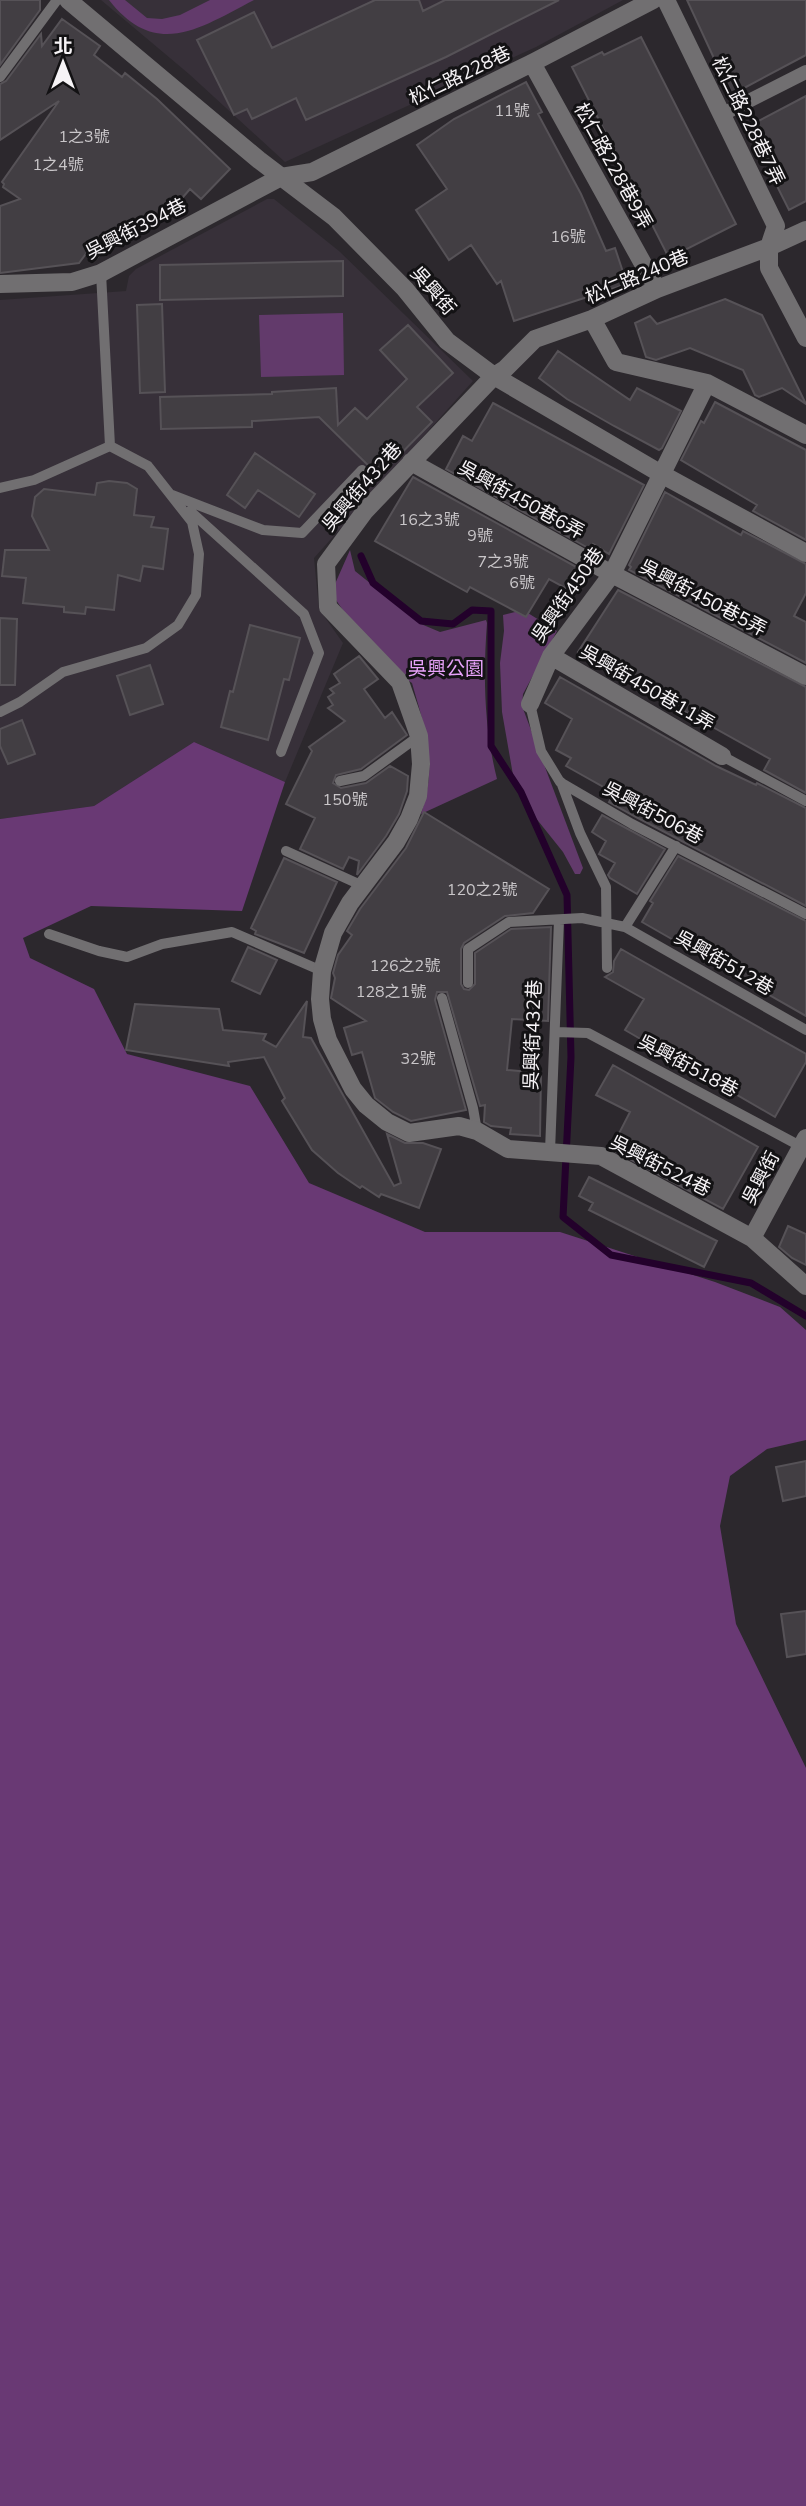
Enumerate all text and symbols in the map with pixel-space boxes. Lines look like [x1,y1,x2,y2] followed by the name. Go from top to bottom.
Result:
[28,28,98,98] north arrow
[53,34,73,60] text: 北
[405,40,515,112] street label: 松仁路228巷
[705,52,791,190] street label: 松仁路228巷7弄
[568,98,658,234] street label: 松仁路228巷9弄
[494,100,530,122] house number: 11號
[58,126,110,148] house number: 1之3號
[32,154,84,176] house number: 1之4號
[81,192,191,266] street label: 吳興街394巷
[550,226,586,248] house number: 16號
[581,244,693,310] street label: 松仁路240巷
[404,261,462,321] street label: 吳興街
[316,437,408,537] street label: 吳興街432巷
[453,455,589,545] street label: 吳興街450巷6弄
[399,509,459,531] house number: 16之3號
[467,525,493,547] house number: 9號
[526,542,610,648] street label: 吳興街450巷
[477,551,529,573] house number: 7之3號
[635,554,771,642] street label: 吳興街450巷5弄
[509,572,535,594] house number: 6號
[575,639,719,737] street label: 吳興街450巷11弄
[408,656,484,682] park label: 吳興公園
[598,776,708,850] street label: 吳興街506巷
[323,789,367,811] house number: 150號
[447,879,517,901] house number: 120之2號
[670,924,778,1002] street label: 吳興街512巷
[370,955,440,977] house number: 126之2號
[518,979,548,1091] street label: 吳興街432巷
[356,981,426,1003] house number: 128之1號
[633,1029,743,1103] street label: 吳興街518巷
[400,1048,436,1070] house number: 32號
[605,1129,715,1203] street label: 吳興街524巷
[736,1147,786,1209] street label: 吳興街

